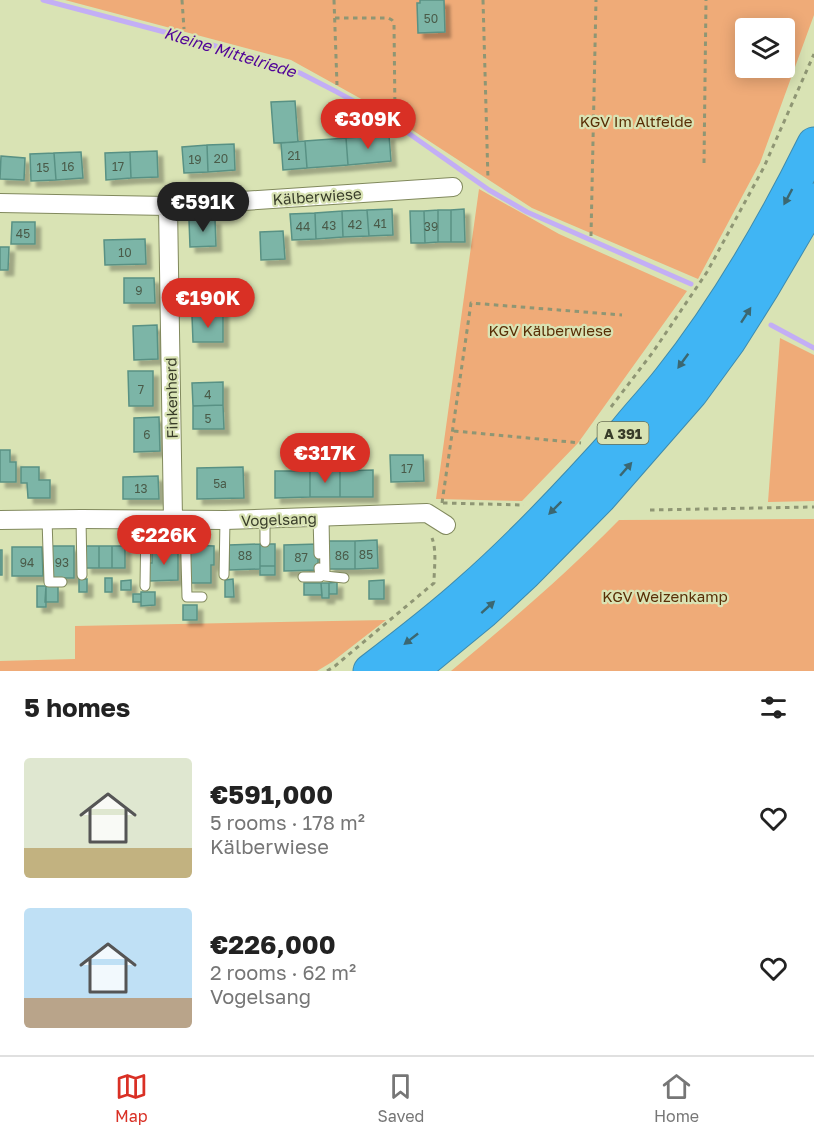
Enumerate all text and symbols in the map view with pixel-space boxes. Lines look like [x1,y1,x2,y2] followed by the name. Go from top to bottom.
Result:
[424,11,438,26] house number: 50
[735,18,795,78] map controls
[735,18,795,78] button: layers
[162,22,300,82] water label: Kleine Mittelriede
[326,99,410,150] pin: €309K
[335,106,401,130] text: €309K
[580,112,693,130] park label: KGV Im Altfelde
[288,148,301,163] house number: 21
[214,151,228,166] house number: 20
[188,152,202,167] house number: 19
[61,159,75,174] house number: 16
[112,159,124,174] house number: 17
[37,160,49,175] house number: 15
[161,182,245,233] pin: €591K
[272,184,362,208] street label: Kälberwiese
[783,188,793,205] one-way arrow
[171,189,235,213] text: €591K
[373,216,387,231] house number: 41
[348,217,362,232] house number: 42
[322,218,336,233] house number: 43
[296,219,310,234] house number: 44
[424,219,438,234] house number: 39
[16,226,30,241] house number: 45
[118,245,132,260] house number: 10
[166,278,250,329] pin: €190K
[135,283,143,298] house number: 9
[176,285,240,309] text: €190K
[740,307,751,323] one-way arrow
[488,321,612,339] park label: KGV Kälberwiese
[677,353,689,369] one-way arrow
[161,357,181,439] street label: Finkenherd
[138,382,144,397] house number: 7
[204,387,212,402] house number: 4
[205,411,212,426] house number: 5
[598,422,648,444] road number: A 391
[143,427,151,442] house number: 6
[283,433,367,484] pin: €317K
[294,440,356,464] text: €317K
[401,461,413,476] house number: 17
[619,461,632,476] one-way arrow
[213,476,227,491] house number: 5a
[135,481,147,496] house number: 13
[548,500,562,515] one-way arrow
[241,509,317,529] street label: Vogelsang
[122,515,206,566] pin: €226K
[131,522,197,546] text: €226K
[359,547,373,562] house number: 85
[238,548,252,563] house number: 88
[335,548,349,563] house number: 86
[294,550,308,565] house number: 87
[20,555,34,570] house number: 94
[55,555,69,570] house number: 93
[602,587,728,605] park label: KGV Weizenkamp
[481,600,496,614] one-way arrow
[403,633,419,646] one-way arrow
[757,691,790,724] icon: filters
[24,692,130,723] text: 5 homes
[210,779,333,810] text: €591,000
[72,782,144,854] icon: home
[757,802,790,835] icon: heart
[210,810,365,834] text: 5 rooms · 178 m²
[210,834,329,858] text: Kälberwiese
[210,929,336,960] text: €226,000
[72,932,144,1004] icon: home
[757,952,790,985] icon: heart
[210,960,356,984] text: 2 rooms · 62 m²
[210,984,311,1008] text: Vogelsang
[115,1070,148,1126] tab: Map
[378,1070,424,1126] tab: Saved
[654,1070,699,1126] tab: Home

